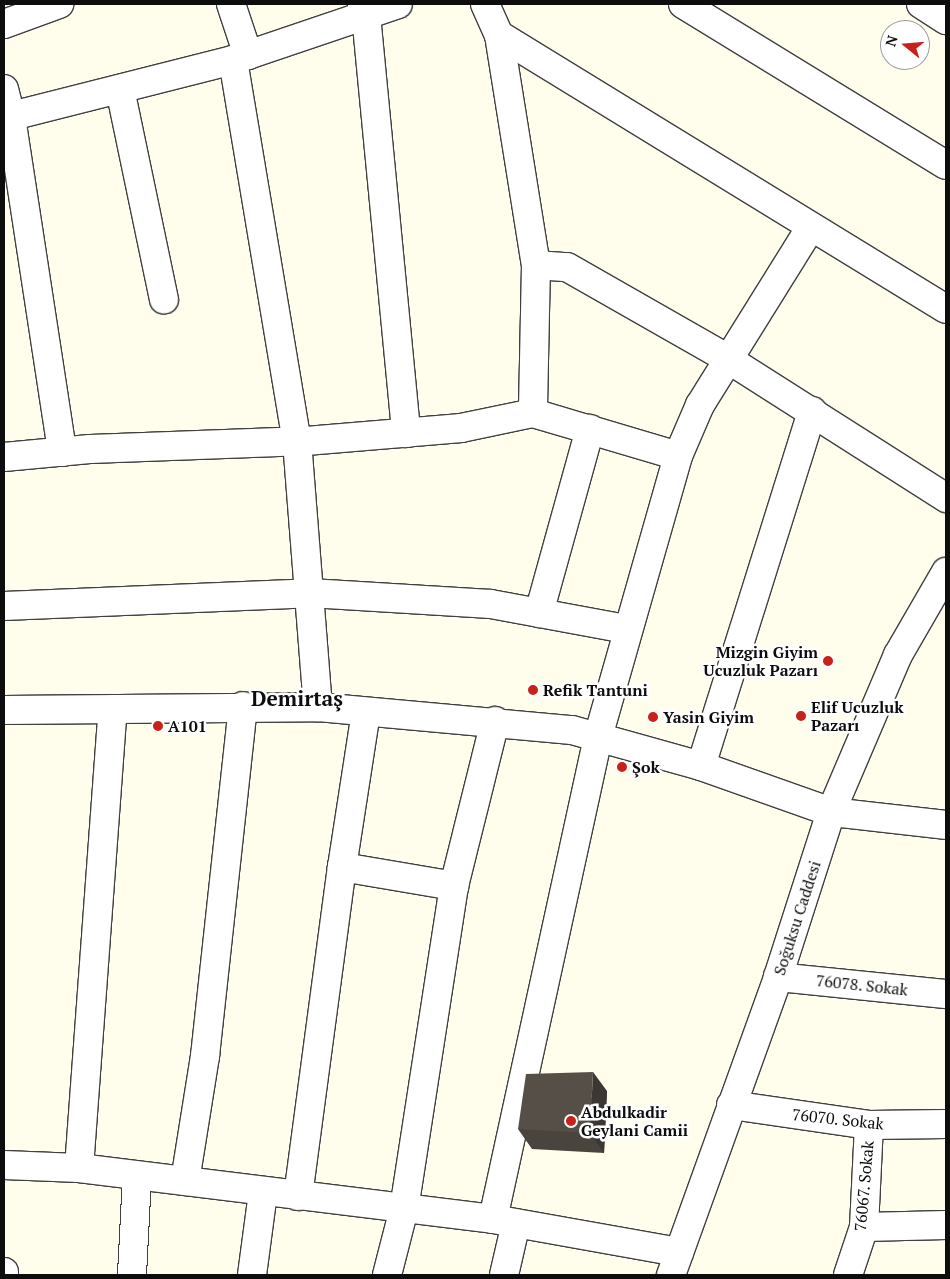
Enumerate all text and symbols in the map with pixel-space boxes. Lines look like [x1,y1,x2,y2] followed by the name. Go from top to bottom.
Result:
[880,20,930,70] north arrow
[880,33,902,49] text: N
[703,642,818,680] place label: Mizgin Giyim Ucuzluk Pazarı
[822,655,834,667] marker: Mizgin Giyim Ucuzluk Pazarı
[543,680,648,700] place label: Refik Tantuni
[527,684,539,696] marker: Refik Tantuni
[251,685,343,711] district label: Demirtaş
[811,697,904,735] place label: Elif Ucuzluk Pazarı
[663,707,754,727] place label: Yasin Giyim
[795,710,807,722] marker: Elif Ucuzluk Pazarı
[647,711,659,723] marker: Yasin Giyim
[168,716,207,736] place label: A101
[152,720,164,732] marker: A101
[632,757,660,777] place label: Şok
[616,761,628,773] marker: Şok
[769,858,825,978] street label: Soğuksu Caddesi
[815,971,909,999] street label: 76078. Sokak
[581,1102,688,1140] place label: Abdulkadir Geylani Camii
[791,1105,885,1133] street label: 76070. Sokak
[565,1115,577,1127] marker: Abdulkadir Geylani Camii
[850,1140,878,1232] street label: 76067. Sokak

